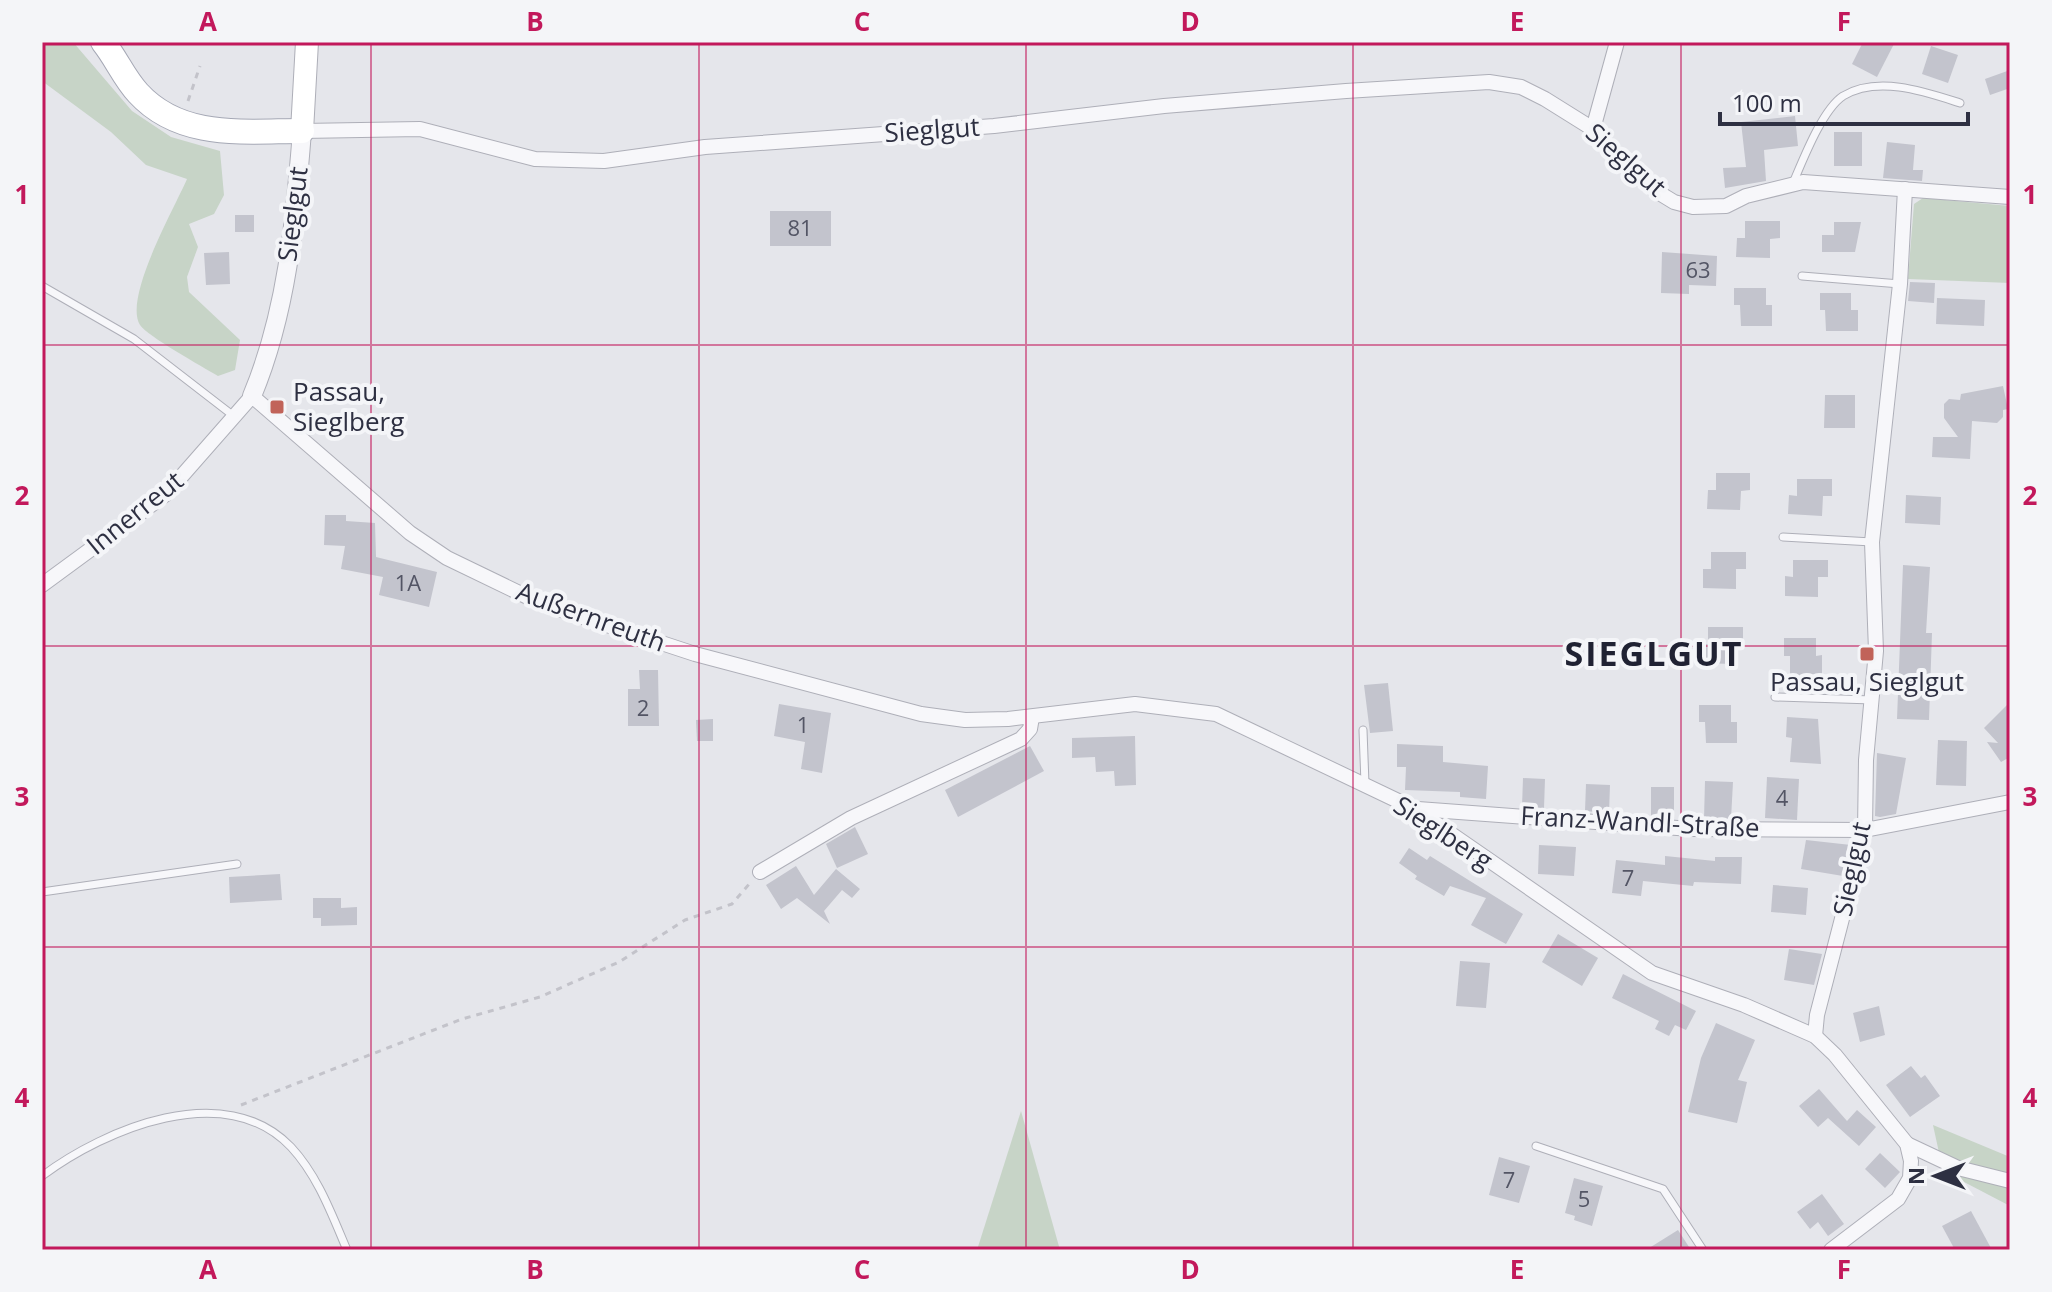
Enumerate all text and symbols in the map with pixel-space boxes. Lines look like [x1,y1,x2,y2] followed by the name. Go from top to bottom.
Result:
[199,3,217,39] text: A
[526,3,544,39] text: B
[854,3,870,39] text: C
[1180,3,1200,39] text: D
[1510,3,1524,39] text: E
[1837,3,1851,39] text: F
[1720,76,1968,126] scale bar
[1732,86,1802,119] text: 100 m
[883,108,981,150] street label: Sieglgut
[1579,114,1674,204] street label: Sieglgut
[268,164,316,263] street label: Sieglgut
[15,176,29,212] text: 1
[2023,176,2037,212] text: 1
[787,212,813,242] house number: 81
[1685,254,1711,284] house number: 63
[293,373,404,439] place label: Passau, Sieglberg
[268,398,286,416] marker: Passau, Sieglberg
[78,462,190,562] street label: Innerreut
[15,477,30,513] text: 2
[2023,477,2038,513] text: 2
[395,567,421,597] house number: 1A
[512,572,671,660] street label: Außernreuth
[1565,630,1743,676] district label: SIEGLGUT
[1858,645,1876,663] marker: Passau, Sieglgut
[1770,663,1964,699] place label: Passau, Sieglgut
[637,692,649,722] house number: 2
[797,709,809,739] house number: 1
[15,778,29,814] text: 3
[2023,778,2037,814] text: 3
[1776,782,1789,812] house number: 4
[1387,787,1500,878] street label: Sieglberg
[1519,797,1761,845] street label: Franz-Wandl-Straße
[1823,818,1879,919] street label: Sieglgut
[1622,862,1634,892] house number: 7
[15,1079,30,1115] text: 4
[2023,1079,2038,1115] text: 4
[1896,1136,1976,1216] north arrow
[1503,1164,1515,1194] house number: 7
[1900,1167,1930,1185] text: N
[1578,1183,1590,1213] house number: 5
[199,1251,217,1287] text: A
[526,1251,544,1287] text: B
[854,1251,870,1287] text: C
[1180,1251,1200,1287] text: D
[1510,1251,1524,1287] text: E
[1837,1251,1851,1287] text: F

